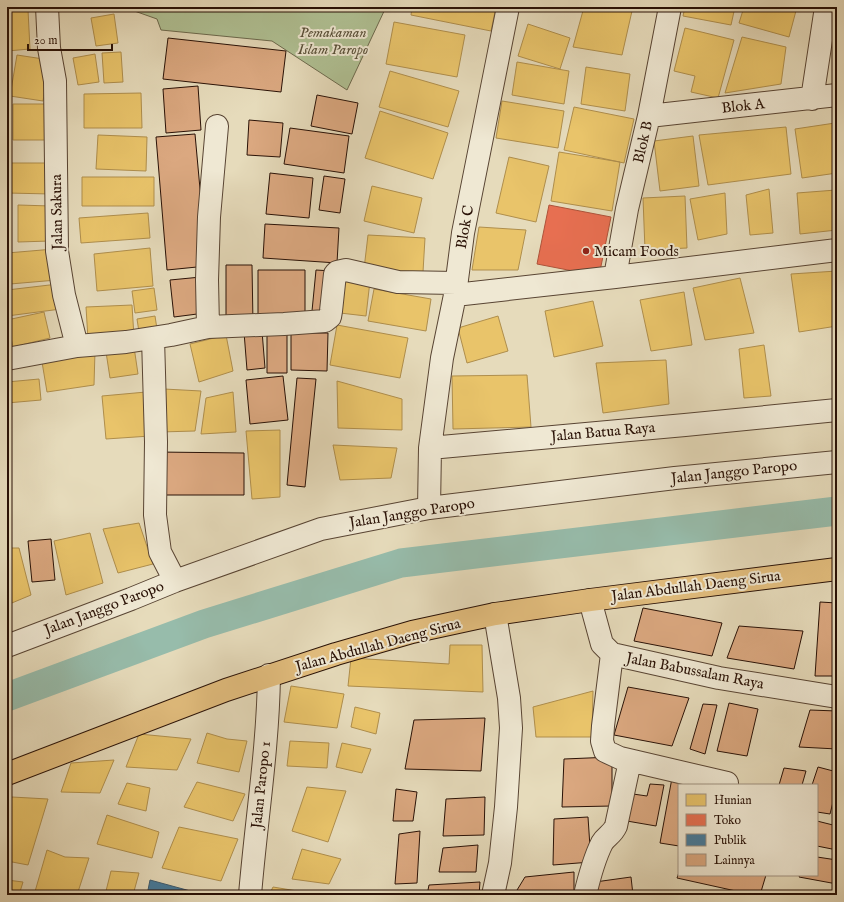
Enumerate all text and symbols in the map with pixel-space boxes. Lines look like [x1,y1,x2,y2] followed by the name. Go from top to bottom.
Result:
[297,23,368,59] park label: Pemakaman Islam Paropo
[28,26,112,52] scale bar
[34,33,57,48] text: 20 m
[720,94,766,118] street label: Blok A
[629,119,657,165] street label: Blok B
[47,173,67,252] street label: Jalan Sakura
[452,203,478,250] street label: Blok C
[594,242,679,261] place label: Micam Foods
[581,246,591,256] marker: Micam Foods
[548,418,656,446] street label: Jalan Batua Raya
[668,456,798,488] street label: Jalan Janggo Paropo
[346,494,476,533] street label: Jalan Janggo Paropo
[608,566,782,606] street label: Jalan Abdullah Daeng Sirua
[40,576,167,640] street label: Jalan Janggo Paropo
[291,614,463,677] street label: Jalan Abdullah Daeng Sirua
[622,648,766,694] street label: Jalan Babussalam Raya
[247,740,275,832] street label: Jalan Paropo 1
[678,784,818,876] legend
[714,793,752,808] text: Hunian
[714,813,741,828] text: Toko
[714,833,747,848] text: Publik
[714,853,755,868] text: Lainnya

